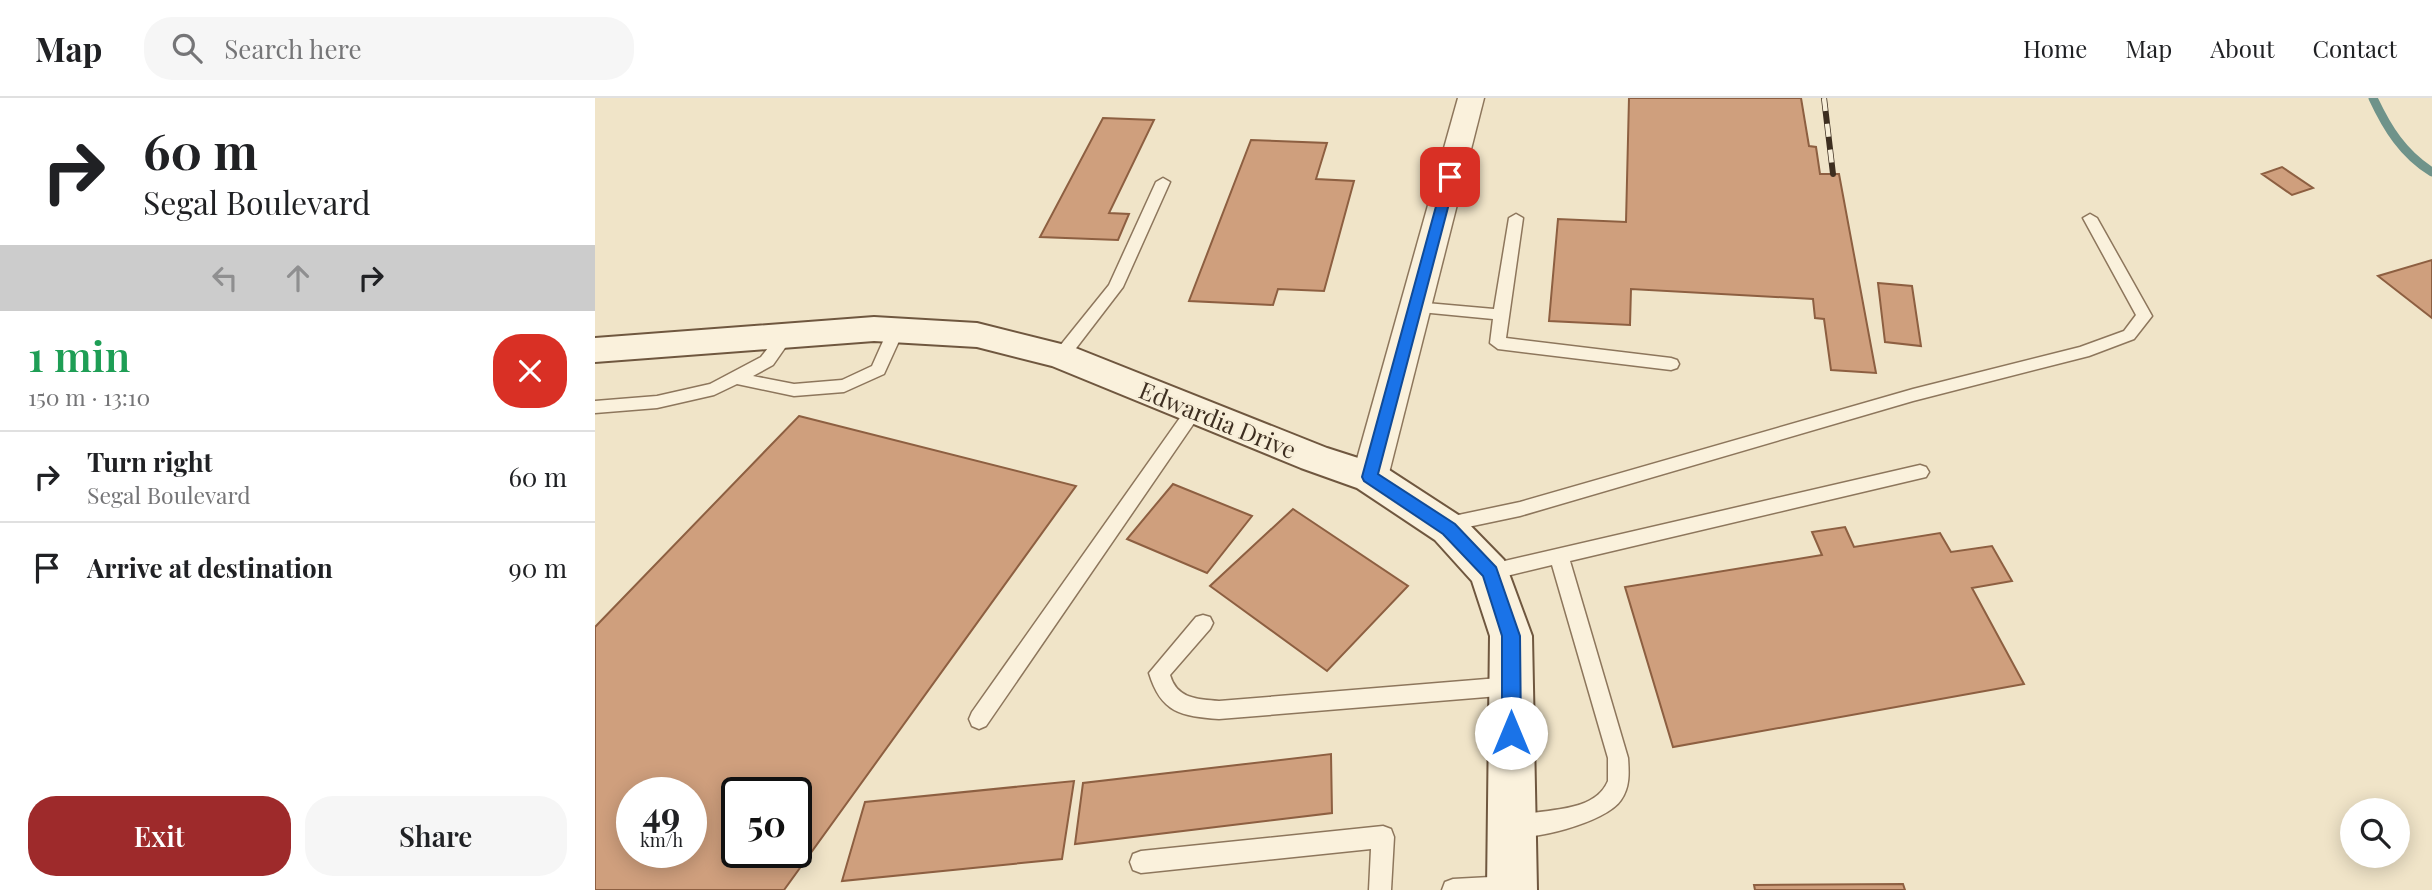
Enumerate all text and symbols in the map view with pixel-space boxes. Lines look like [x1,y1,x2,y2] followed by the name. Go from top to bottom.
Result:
[144,17,634,80] search box
[35,26,102,70] text: Map
[168,29,206,67] icon: search
[224,31,362,66] text: Search here
[2023,32,2087,64] text: Home
[2125,32,2172,64] text: Map
[2210,32,2274,64] text: About
[2312,32,2397,64] text: Contact
[143,117,258,182] text: 60 m
[28,126,119,217] icon: right
[1420,147,1480,207] pin
[1431,158,1469,196] icon: arrive
[143,180,371,223] text: Segal Boulevard
[206,259,244,297] icon: left
[279,259,317,297] icon: ahead
[352,259,390,297] icon: right
[28,327,130,383] text: 1 min
[493,334,567,408] button: close
[1135,373,1301,465] street label: Edwardia Drive
[28,381,150,412] text: 150 m · 13:10
[87,444,213,479] text: Turn right
[28,458,66,496] icon: right
[508,459,567,494] text: 60 m
[87,479,251,510] text: Segal Boulevard
[28,549,66,587] icon: arrive
[87,550,333,585] text: Arrive at destination
[509,550,567,585] text: 90 m
[1474,696,1548,770] position arrow
[721,777,812,868] speed limit sign: 50
[643,790,680,837] text: 49
[28,796,291,876] button: Exit
[305,796,567,876] button: Share
[2340,798,2410,868] map controls
[2340,798,2410,868] button: search
[640,828,683,852] text: km/h

